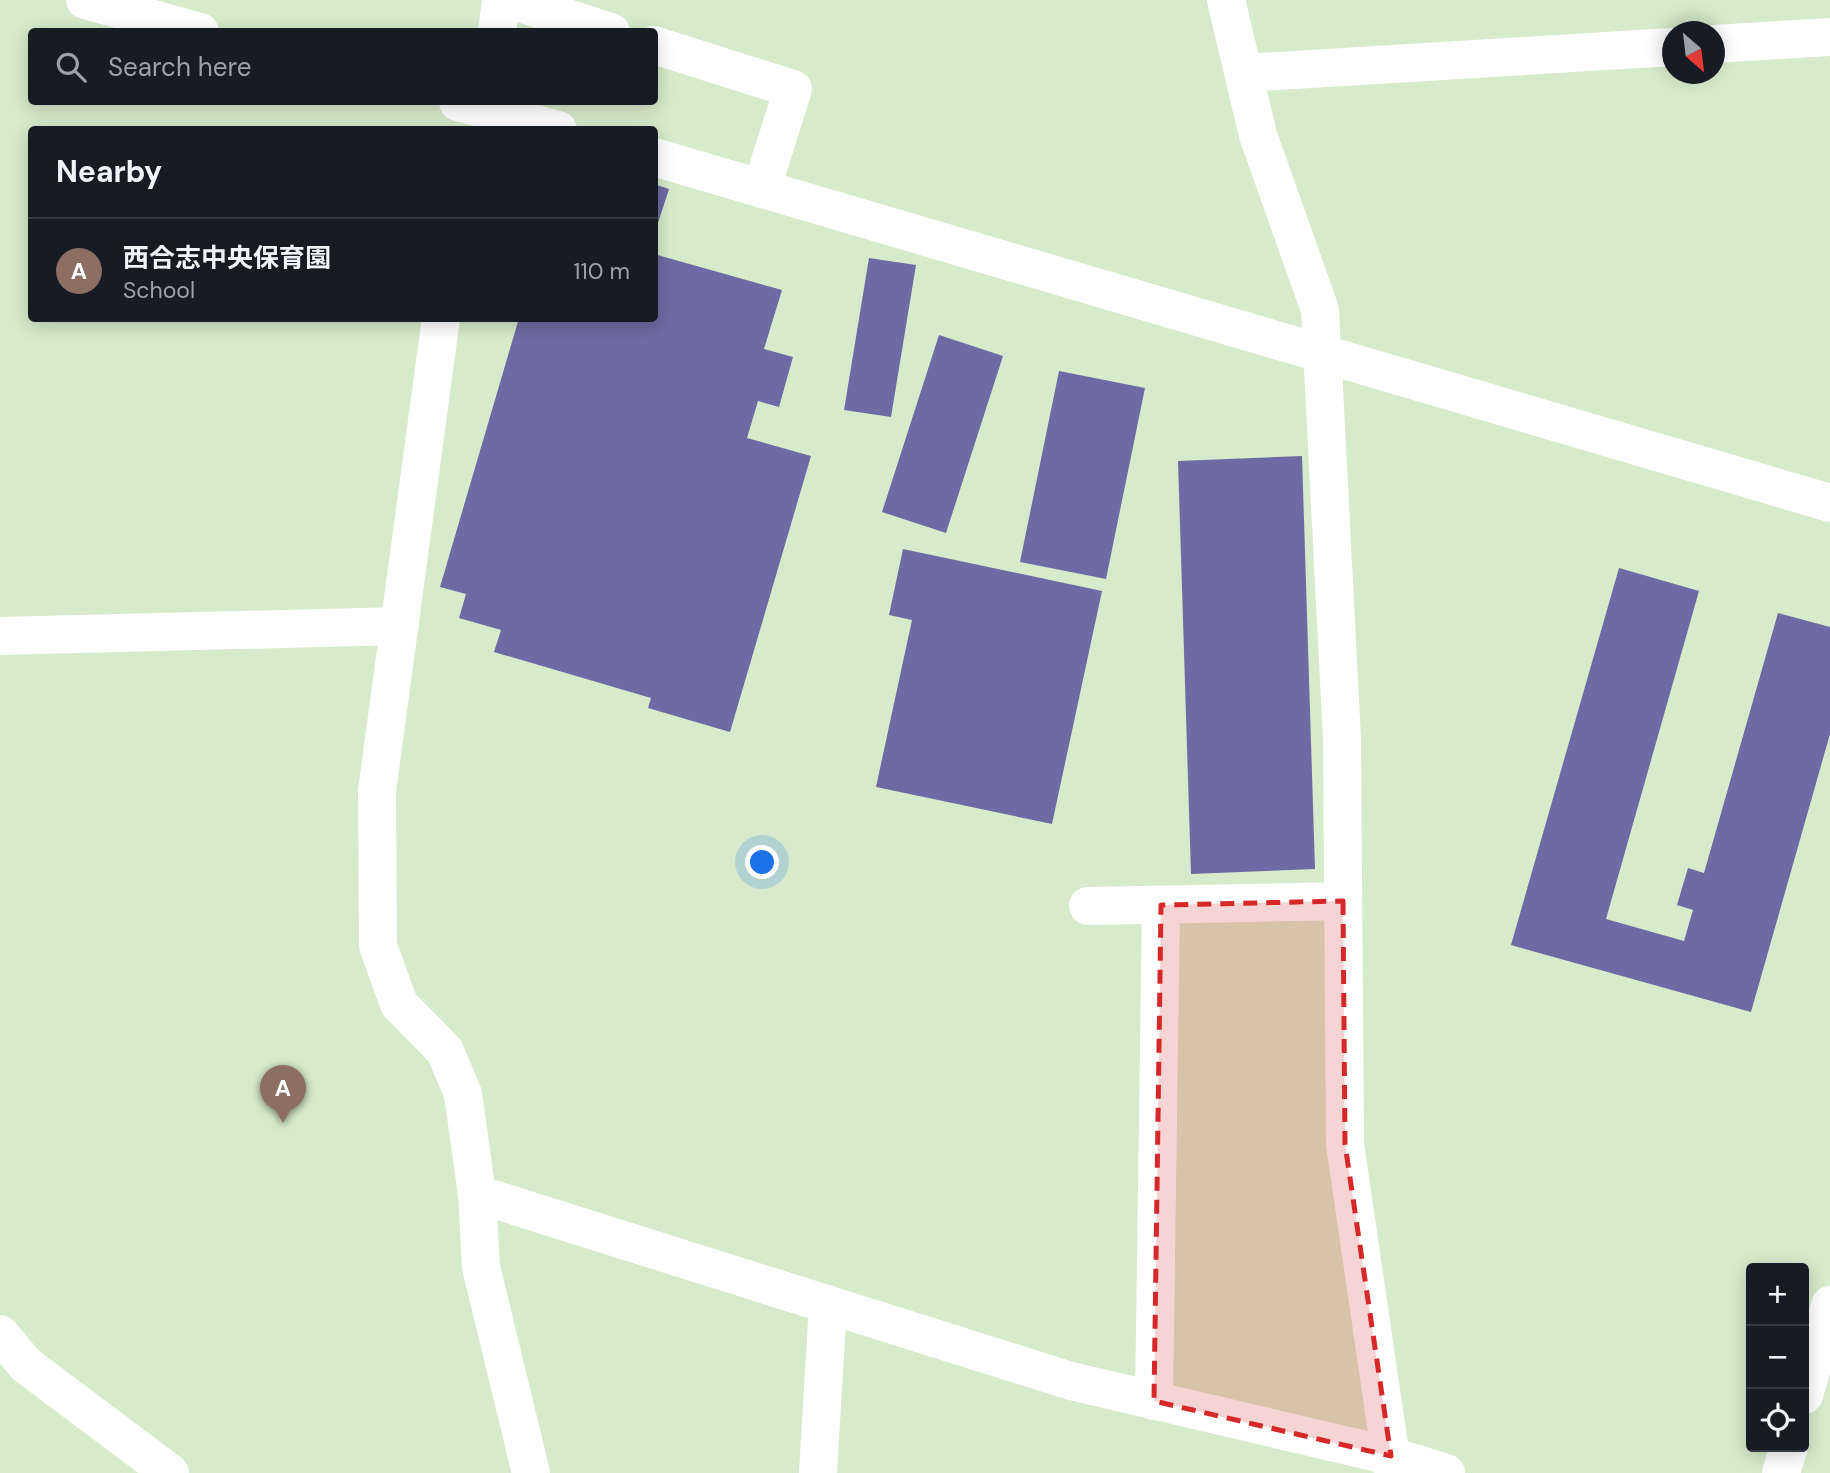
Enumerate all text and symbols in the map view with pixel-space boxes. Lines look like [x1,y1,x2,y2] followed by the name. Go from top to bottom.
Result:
[1662,21,1725,84] north arrow
[28,28,658,105] search box
[52,48,90,86] icon: search
[108,50,251,84] text: Search here
[56,152,162,191] text: Nearby
[123,241,331,275] text: 西合志中央保育園
[71,256,87,286] text: A
[573,256,630,286] text: 110 m
[123,275,195,305] text: School
[745,845,779,879] your location
[260,1065,306,1123] pin: A
[1746,1263,1809,1452] map controls
[1746,1263,1809,1326] button: +
[1746,1326,1809,1389] button: −
[1746,1389,1809,1452] button: locate

